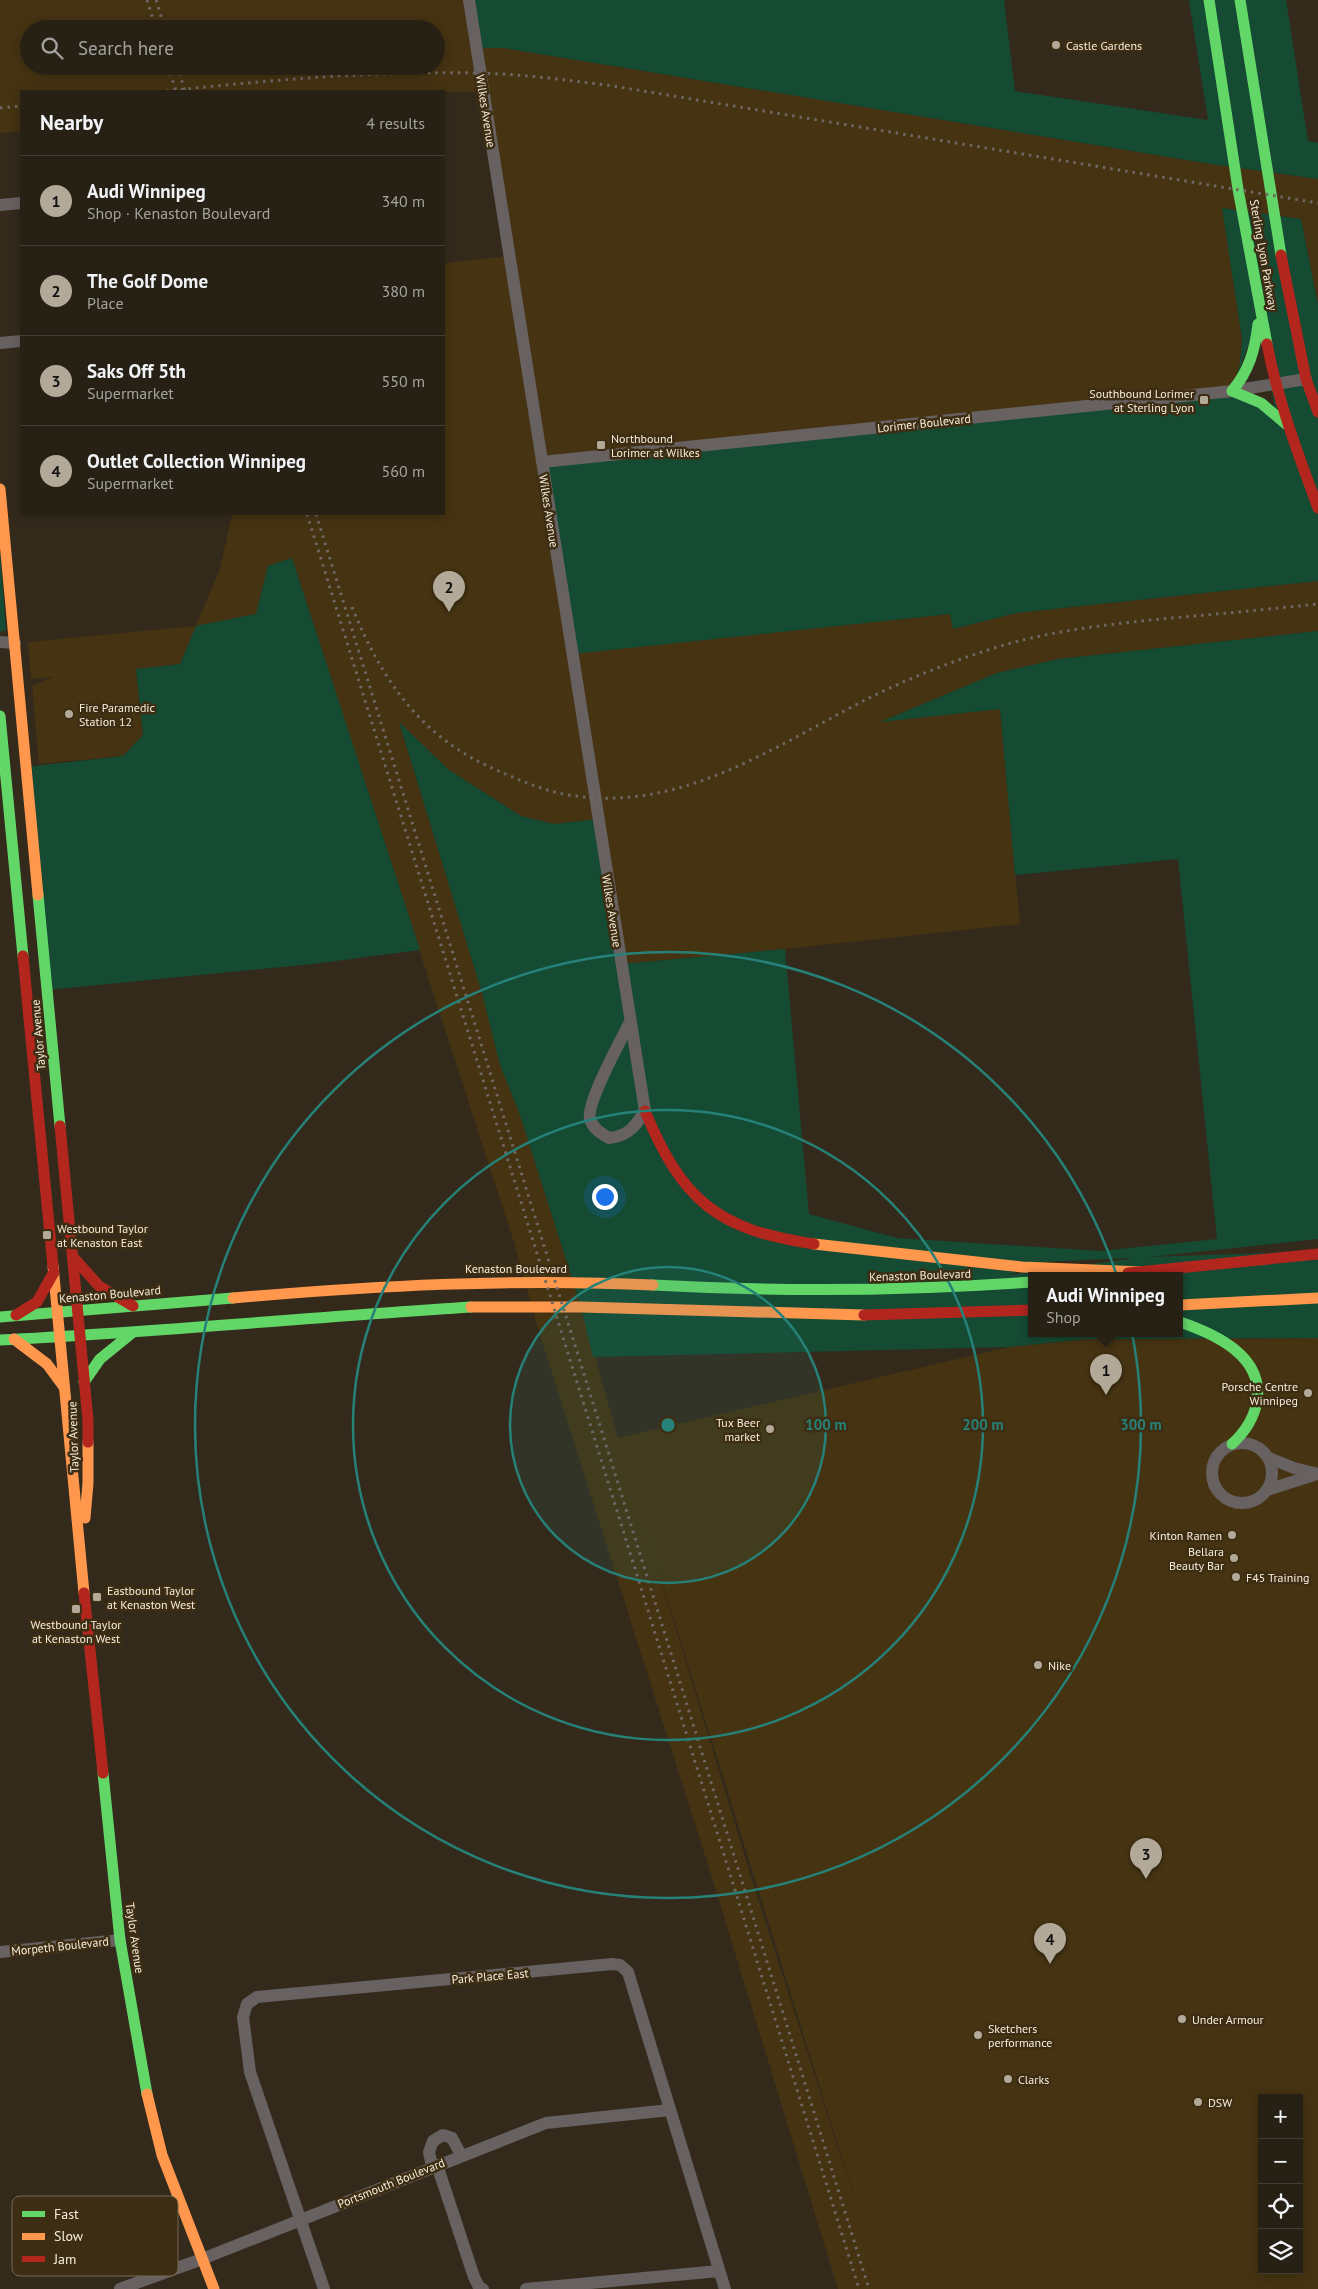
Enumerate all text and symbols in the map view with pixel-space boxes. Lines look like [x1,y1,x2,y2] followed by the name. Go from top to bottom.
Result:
[20,20,445,75] search box
[38,34,66,62] icon: search
[78,36,174,60] text: Search here
[1066,38,1142,53] place label: Castle Gardens
[1050,39,1062,51] marker: Castle Gardens
[473,73,499,149] street label: Wilkes Avenue
[40,109,103,136] text: Nearby
[366,113,425,133] text: 4 results
[87,179,206,203] text: Audi Winnipeg
[51,191,61,211] text: 1
[382,191,425,211] text: 340 m
[1247,198,1281,312] street label: Sterling Lyon Parkway
[87,203,270,223] text: Shop · Kenaston Boulevard
[87,269,208,293] text: The Golf Dome
[51,281,61,301] text: 2
[382,281,425,301] text: 380 m
[87,293,124,313] text: Place
[87,359,186,383] text: Saks Off 5th
[51,371,61,391] text: 3
[382,371,425,391] text: 550 m
[87,383,174,403] text: Supermarket
[1089,386,1194,415] place label: Southbound Lorimer at Sterling Lyon
[1198,394,1210,406] marker: Southbound Lorimer at Sterling Lyon
[877,411,971,435] street label: Lorimer Boulevard
[611,431,700,460] place label: Northbound Lorimer at Wilkes
[595,439,607,451] marker: Northbound Lorimer at Wilkes
[87,449,306,473] text: Outlet Collection Winnipeg
[51,461,61,481] text: 4
[382,461,425,481] text: 560 m
[87,473,174,493] text: Supermarket
[536,473,562,549] street label: Wilkes Avenue
[433,571,465,612] pin: 2
[79,700,156,729] place label: Fire Paramedic Station 12
[63,708,75,720] marker: Fire Paramedic Station 12
[599,873,625,949] street label: Wilkes Avenue
[27,999,49,1071] street label: Taylor Avenue
[592,1184,618,1210] your location
[57,1221,148,1250] place label: Westbound Taylor at Kenaston East
[41,1229,53,1241] marker: Westbound Taylor at Kenaston East
[465,1261,567,1276] street label: Kenaston Boulevard
[869,1266,971,1284] street label: Kenaston Boulevard
[1028,1272,1183,1337] popup
[59,1282,161,1306] street label: Kenaston Boulevard
[1046,1283,1165,1307] text: Audi Winnipeg
[1046,1307,1081,1327] text: Shop
[1090,1354,1122,1395] pin: 1
[1222,1379,1298,1408] place label: Porsche Centre Winnipeg
[1302,1387,1314,1399] marker: Porsche Centre Winnipeg
[64,1401,82,1473] street label: Taylor Avenue
[716,1415,760,1444] place label: Tux Beer market
[805,1415,847,1434] text: 100 m
[962,1415,1004,1434] text: 200 m
[1120,1415,1162,1434] text: 300 m
[659,1416,677,1434] centre of rings
[764,1423,776,1435] marker: Tux Beer market
[1149,1528,1222,1543] place label: Kinton Ramen
[1226,1529,1238,1541] marker: Kinton Ramen
[1169,1544,1224,1573] place label: Bellara Beauty Bar
[1228,1552,1240,1564] marker: Bellara Beauty Bar
[1246,1570,1310,1585] place label: F45 Training
[1230,1571,1242,1583] marker: F45 Training
[107,1583,195,1612] place label: Eastbound Taylor at Kenaston West
[91,1591,103,1603] marker: Eastbound Taylor at Kenaston West
[70,1603,82,1615] marker: Westbound Taylor at Kenaston West
[31,1617,121,1646] place label: Westbound Taylor at Kenaston West
[1048,1658,1071,1673] place label: Nike
[1032,1659,1044,1671] marker: Nike
[1130,1838,1162,1879] pin: 3
[123,1902,147,1974] street label: Taylor Avenue
[1034,1923,1066,1964] pin: 4
[11,1933,109,1959] street label: Morpeth Boulevard
[451,1965,529,1987] street label: Park Place East
[1192,2012,1264,2027] place label: Under Armour
[1176,2013,1188,2025] marker: Under Armour
[988,2021,1052,2050] place label: Sketchers performance
[972,2029,984,2041] marker: Sketchers performance
[1018,2072,1049,2087] place label: Clarks
[1002,2073,1014,2085] marker: Clarks
[1258,2094,1303,2274] map controls
[1258,2094,1303,2139] button: +
[1208,2095,1232,2110] place label: DSW
[1192,2096,1204,2108] marker: DSW
[1258,2139,1303,2184] button: −
[335,2155,447,2211] street label: Portsmouth Boulevard
[1258,2184,1303,2229] button: locate
[12,2196,178,2276] legend
[54,2205,79,2223] text: Fast
[54,2227,84,2245] text: Slow
[1258,2229,1303,2274] button: layers
[53,2250,76,2268] text: Jam

